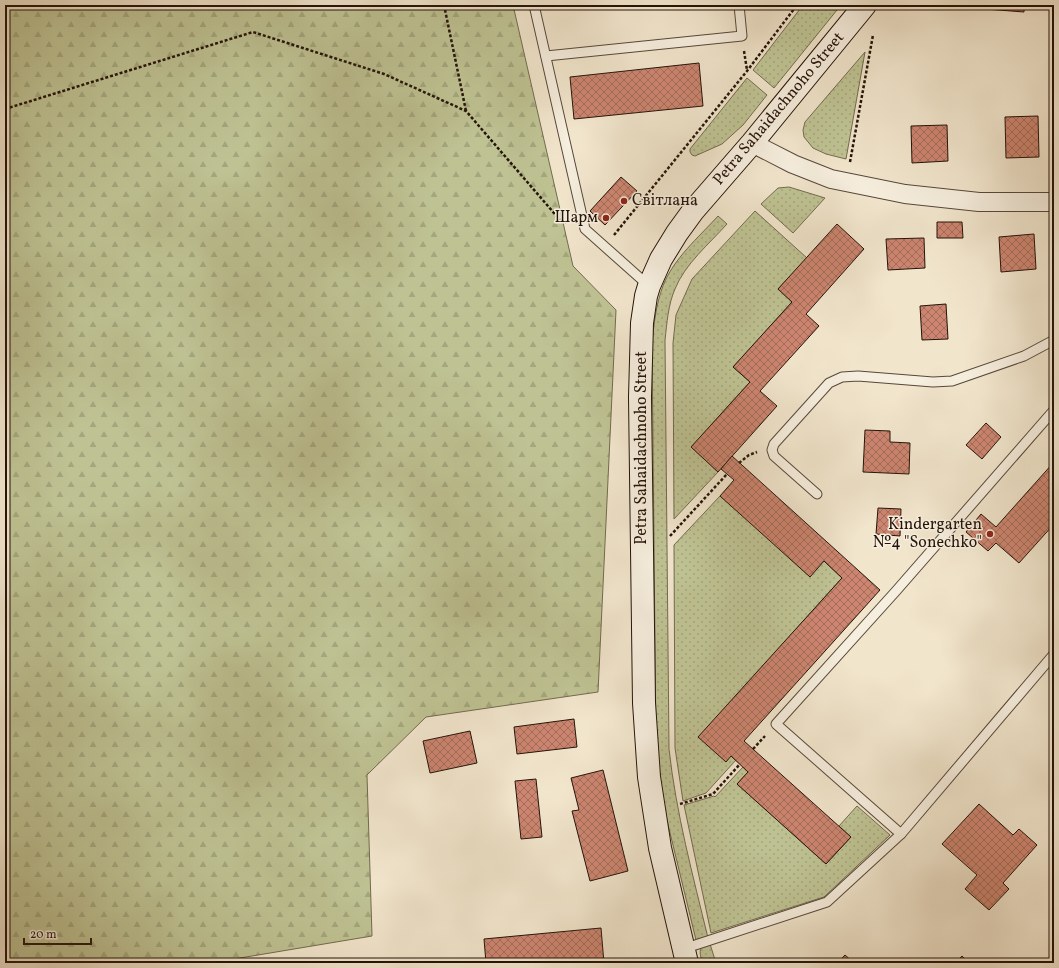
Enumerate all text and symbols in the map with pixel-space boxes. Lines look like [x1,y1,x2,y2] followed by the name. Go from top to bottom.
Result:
[708,28,850,190] street label: Petra Sahaidachnoho Street
[632,190,698,212] place label: Світлана
[619,196,629,206] marker: Світлана
[554,207,598,229] place label: Шарм
[601,213,611,223] marker: Шарм
[631,351,653,545] street label: Petra Sahaidachnoho Street
[873,514,982,554] place label: Kindergarten №4 "Sonechko"
[985,529,995,539] marker: Kindergarten №4 "Sonechko"
[24,920,91,946] scale bar
[30,927,57,943] text: 20 m

